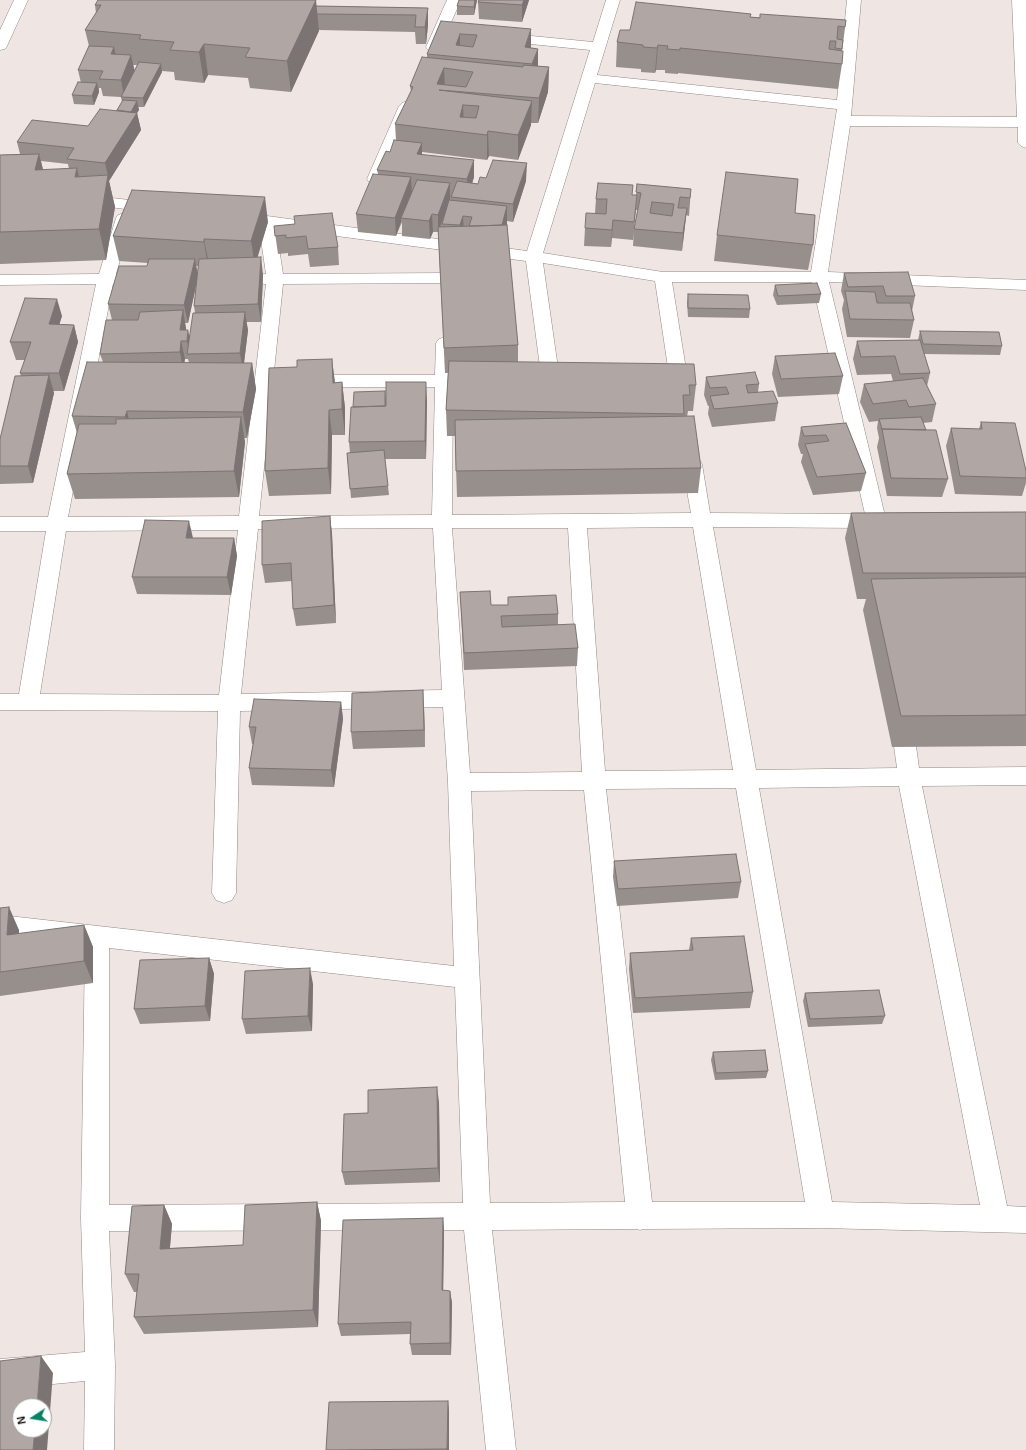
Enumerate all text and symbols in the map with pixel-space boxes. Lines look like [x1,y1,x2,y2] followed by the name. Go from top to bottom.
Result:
[12,1398,52,1438] north arrow
[15,1415,28,1425] text: N

